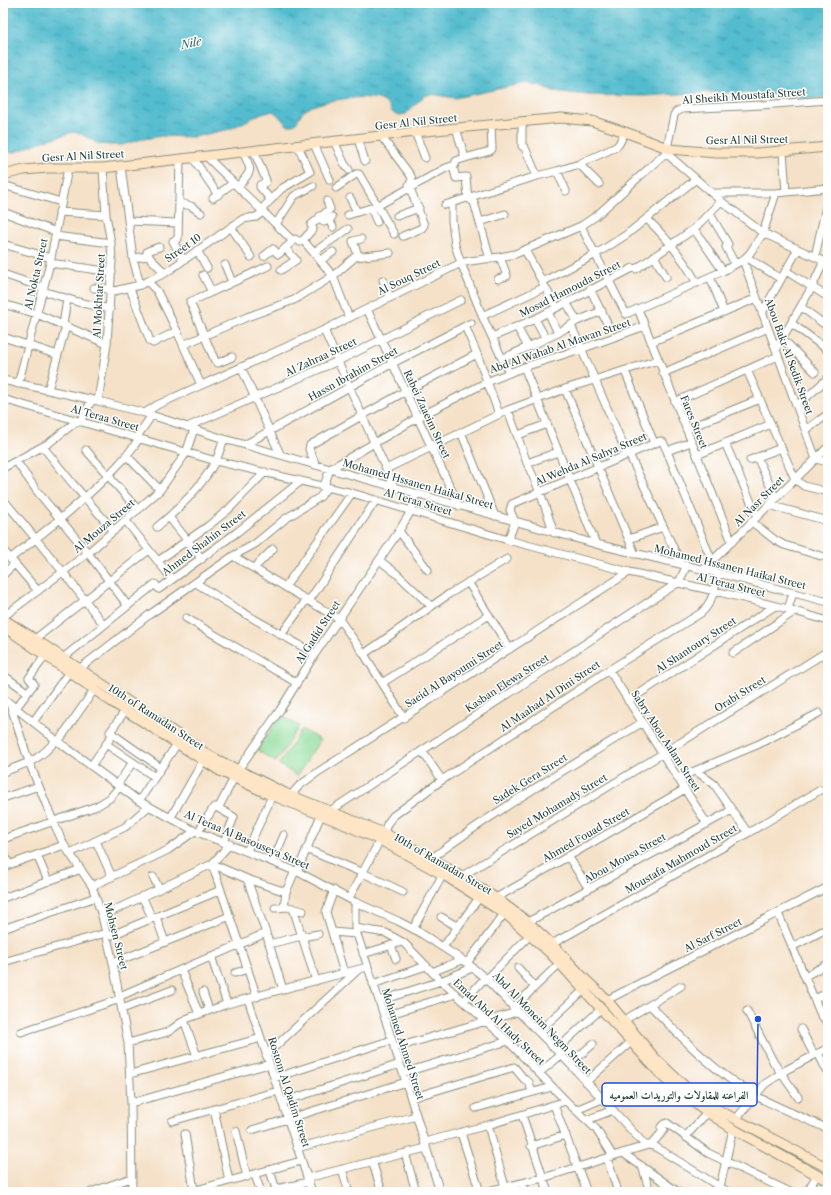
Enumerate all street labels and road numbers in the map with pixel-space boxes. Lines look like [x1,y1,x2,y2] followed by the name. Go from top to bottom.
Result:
[681,85,807,107] street label: Al Sheikh Moustafa Street
[374,111,458,133] street label: Gesr Al Nil Street
[706,133,789,147] street label: Gesr Al Nil Street
[41,147,125,165] street label: Gesr Al Nil Street
[162,231,204,265] street label: Street 10
[21,237,51,312] street label: Al Nokta Street
[90,253,108,340] street label: Al Mokhtar Street
[375,256,443,298] street label: Al Souq Street
[517,258,623,320] street label: Mosad Hamouda Street
[762,295,816,416] street label: Abou Bakr Al Sedik Street
[487,316,633,377] street label: Abd Al Wahab Al Mawan Street
[282,335,359,380] street label: Al Zahraa Street
[306,344,400,404] street label: Hassn Ibrahim Street
[401,368,453,461] street label: Rabei Zaaeim Street
[677,393,711,451] street label: Fares Street
[68,402,141,434] street label: Al Teraa Street
[532,429,649,489] street label: Al Wehda Al Sahya Street
[341,456,495,512] street label: Mohamed Hssanen Haikal Street
[730,473,787,530] street label: Al Nasr Street
[381,485,454,519] street label: Al Teraa Street
[70,496,138,556] street label: Al Mouza Street
[159,507,249,579] street label: Ahmed Shahin Street
[653,542,808,592] street label: Mohamed Hssanen Haikal Street
[694,570,767,600] street label: Al Teraa Street
[292,598,343,667] street label: Al Gadid Street
[653,614,739,676] street label: Al Shantoury Street
[403,637,506,711] street label: Saeid Al Bayoumi Street
[463,651,552,715] street label: Kasban Elewa Street
[497,657,603,735] street label: Al Maahad Al Dini Street
[712,673,768,715] street label: Orabi Street
[106,681,207,753] street label: 10th of Ramadan Street
[628,688,704,795] street label: Sabry Abou Aalam Street
[490,751,570,807] street label: Sadek Gera Street
[504,771,610,841] street label: Sayed Mohamady Street
[539,805,632,866] street label: Ahmed Fouad Street
[181,807,312,873] street label: Al Teraa Al Basouseya Street
[623,821,740,896] street label: Moustafa Mahmoud Street
[581,830,668,886] street label: Abou Mousa Street
[392,831,495,898] street label: 10th of Ramadan Street
[101,901,131,972] street label: Mohsen Street
[681,915,744,956] street label: Al Sarf Street
[489,969,595,1077] street label: Abd Al Moneim Negm Street
[450,976,548,1068] street label: Emad Abd Al Hady Street
[379,987,427,1102] street label: Mohamed Ahmed Street
[265,1035,313,1149] street label: Rostom Al Qadim Street

